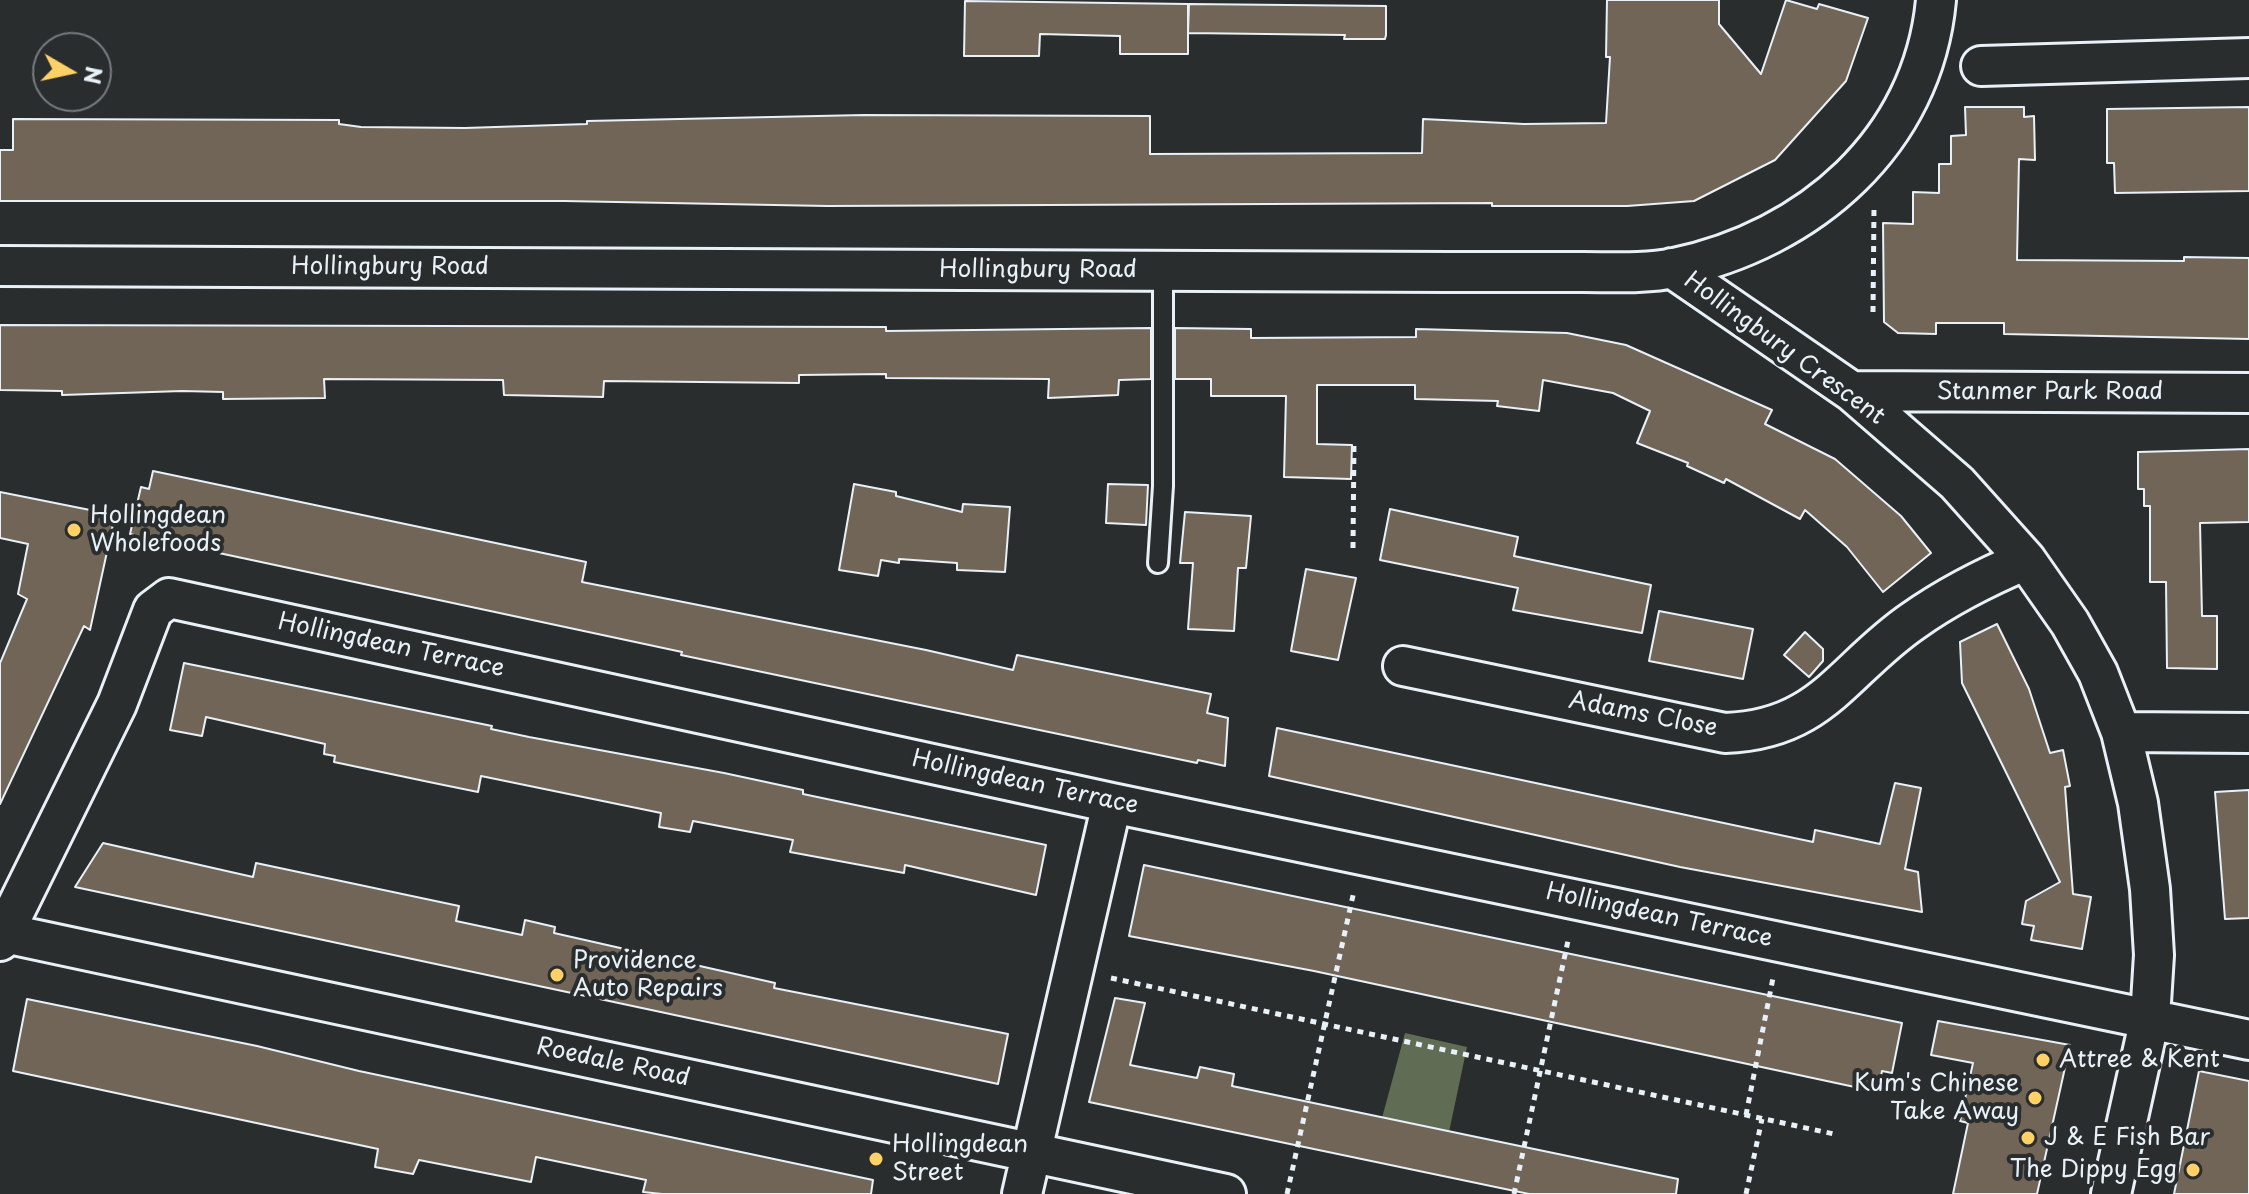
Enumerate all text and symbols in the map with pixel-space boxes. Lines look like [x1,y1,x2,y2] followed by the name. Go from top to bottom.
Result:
[32,32,112,112] north arrow
[77,64,112,87] text: N
[291,253,489,281] street label: Hollingbury Road
[939,256,1137,284] street label: Hollingbury Road
[1678,267,1890,431] street label: Hollingbury Crescent
[1937,378,2163,406] street label: Stanmer Park Road
[90,502,226,558] place label: Hollingdean Wholefoods
[65,521,83,539] marker: Hollingdean Wholefoods
[275,608,507,684] street label: Hollingdean Terrace
[1566,686,1720,744] street label: Adams Close
[909,745,1141,821] street label: Hollingdean Terrace
[1543,878,1775,954] street label: Hollingdean Terrace
[573,947,723,1003] place label: Providence Auto Repairs
[548,966,566,984] marker: Providence Auto Repairs
[534,1033,692,1093] street label: Roedale Road
[2059,1046,2220,1074] place label: Attree & Kent
[2034,1051,2052,1069] marker: Attree & Kent
[1854,1070,2019,1126] place label: Kum's Chinese Take Away
[2026,1089,2044,1107] marker: Kum's Chinese Take Away
[2044,1124,2210,1152] place label: J & E Fish Bar
[2019,1129,2037,1147] marker: J & E Fish Bar
[892,1131,1028,1187] place label: Hollingdean Street
[867,1150,885,1168] marker: Hollingdean Street
[2010,1156,2177,1184] place label: The Dippy Egg
[2184,1161,2202,1179] marker: The Dippy Egg

